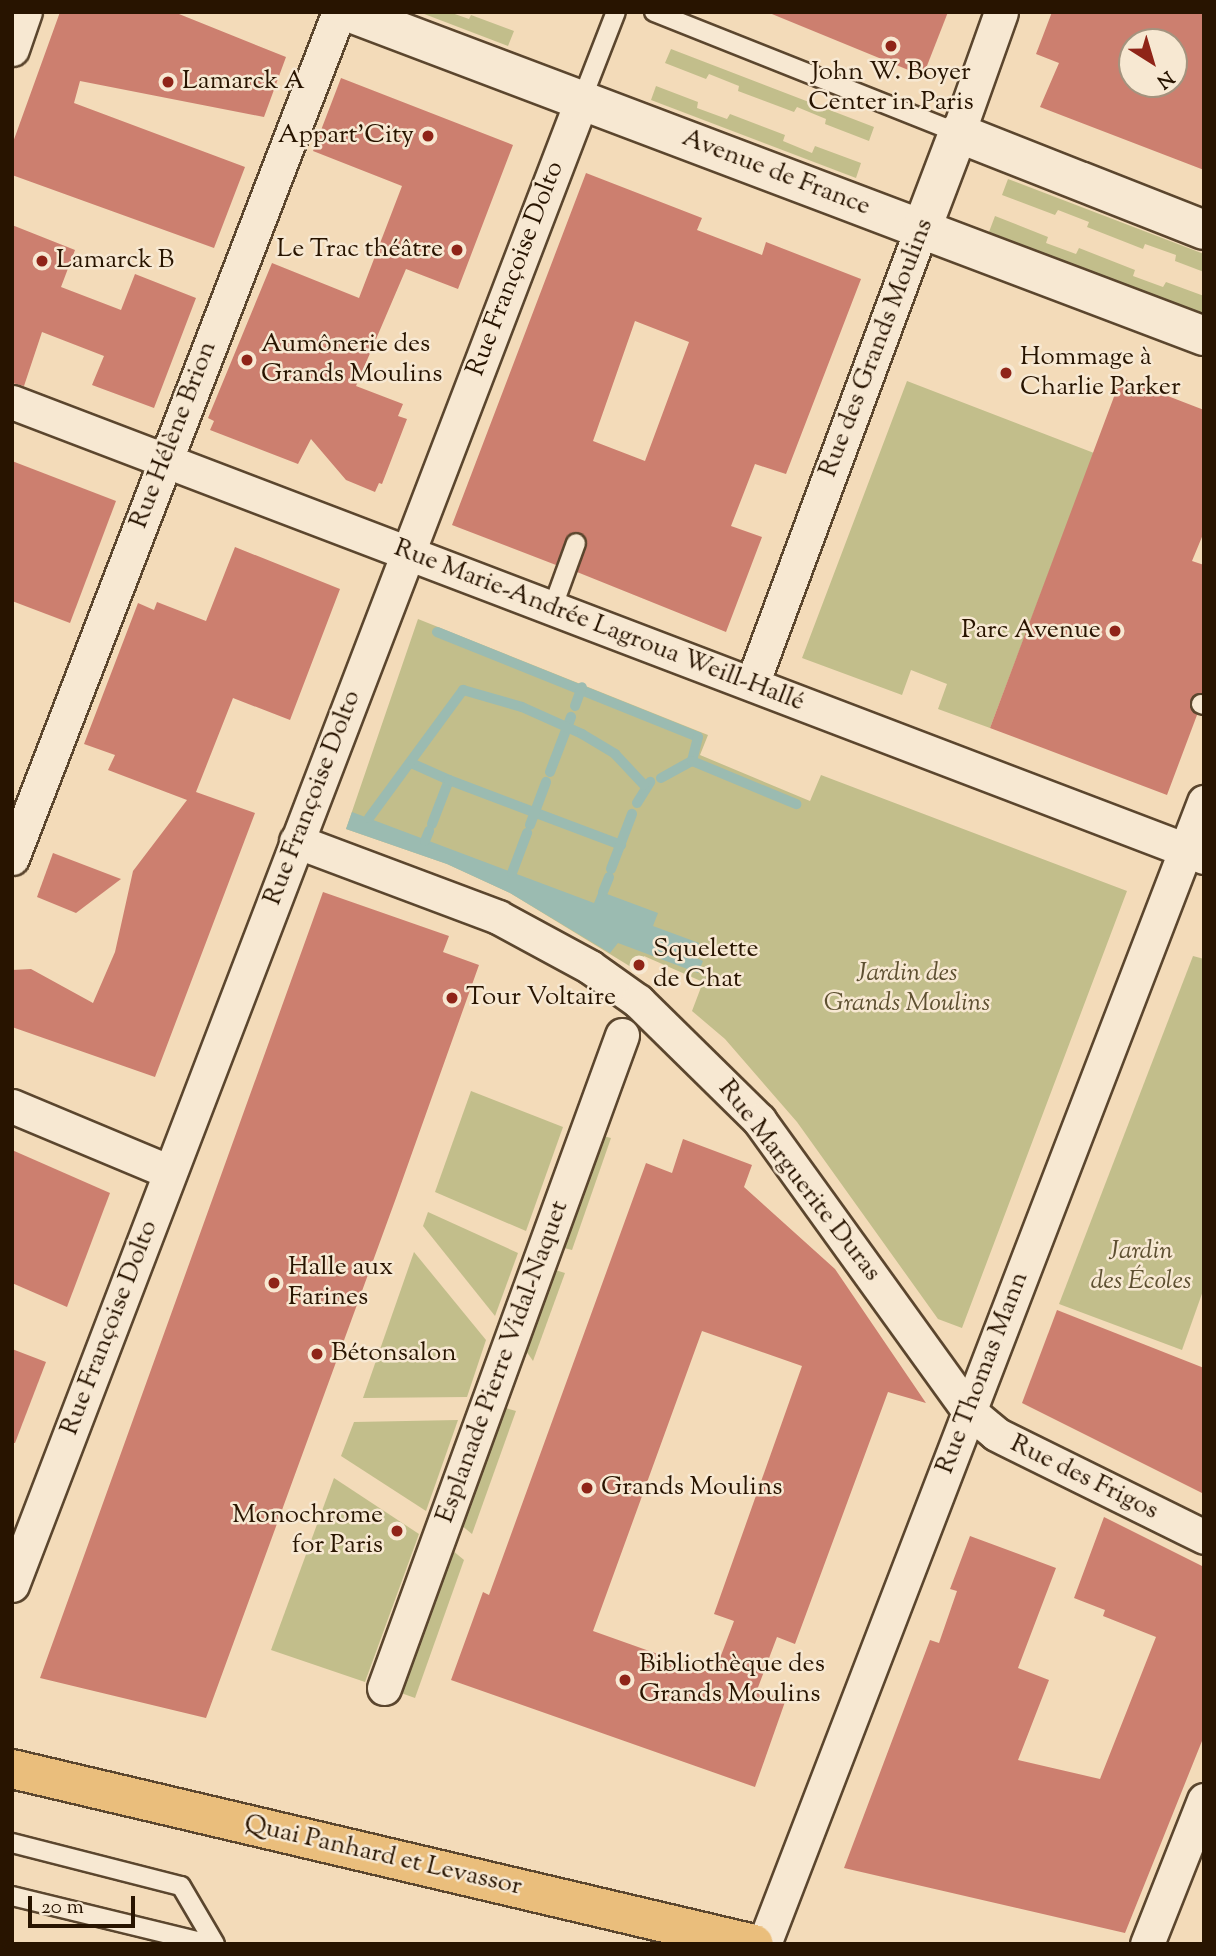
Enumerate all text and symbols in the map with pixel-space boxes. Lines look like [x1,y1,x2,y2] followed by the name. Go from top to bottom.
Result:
[1118,28,1188,98] north arrow
[883,38,899,54] marker: John W. Boyer Center in Paris
[808,57,974,119] place label: John W. Boyer Center in Paris
[1151,63,1179,94] text: N
[182,66,305,98] place label: Lamarck A
[160,74,176,90] marker: Lamarck A
[278,120,414,152] place label: Appart'City
[677,123,875,223] street label: Avenue de France
[420,128,436,144] marker: Appart'City
[461,157,571,381] street label: Rue Françoise Dolto
[813,214,941,482] street label: Rue des Grands Moulins
[277,234,443,266] place label: Le Trac théâtre
[449,242,465,258] marker: Le Trac théâtre
[56,245,174,277] place label: Lamarck B
[34,253,50,269] marker: Lamarck B
[261,329,442,390] place label: Aumônerie des Grands Moulins
[124,337,224,533] street label: Rue Hélène Brion
[1020,342,1181,404] place label: Hommage à Charlie Parker
[239,352,255,368] marker: Aumônerie des Grands Moulins
[998,365,1014,381] marker: Hommage à Charlie Parker
[389,533,809,719] street label: Rue Marie-Andrée Lagroua Weill-Hallé
[961,615,1101,647] place label: Parc Avenue
[1107,623,1123,639] marker: Parc Avenue
[258,686,368,910] street label: Rue Françoise Dolto
[653,934,759,996] place label: Squelette de Chat
[631,957,647,973] marker: Squelette de Chat
[824,958,990,1020] park label: Jardin des Grands Moulins
[466,982,616,1014] place label: Tour Voltaire
[444,990,460,1006] marker: Tour Voltaire
[711,1074,887,1288] street label: Rue Marguerite Duras
[430,1197,576,1527] street label: Esplanade Pierre Vidal-Naquet
[55,1216,165,1440] street label: Rue Françoise Dolto
[1091,1236,1191,1298] park label: Jardin des Écoles
[288,1252,393,1314] place label: Halle aux Farines
[930,1268,1036,1478] street label: Rue Thomas Mann
[266,1275,282,1291] marker: Halle aux Farines
[331,1338,457,1370] place label: Bétonsalon
[309,1346,325,1362] marker: Bétonsalon
[1005,1429,1163,1527] street label: Rue des Frigos
[601,1472,782,1504] place label: Grands Moulins
[579,1480,595,1496] marker: Grands Moulins
[232,1500,383,1562] place label: Monochrome for Paris
[389,1523,405,1539] marker: Monochrome for Paris
[639,1649,825,1710] place label: Bibliothèque des Grands Moulins
[617,1672,633,1688] marker: Bibliothèque des Grands Moulins
[241,1809,525,1903] street label: Quai Panhard et Levassor
[32,1882,138,1926] scale bar
[41,1893,84,1923] text: 20 m

